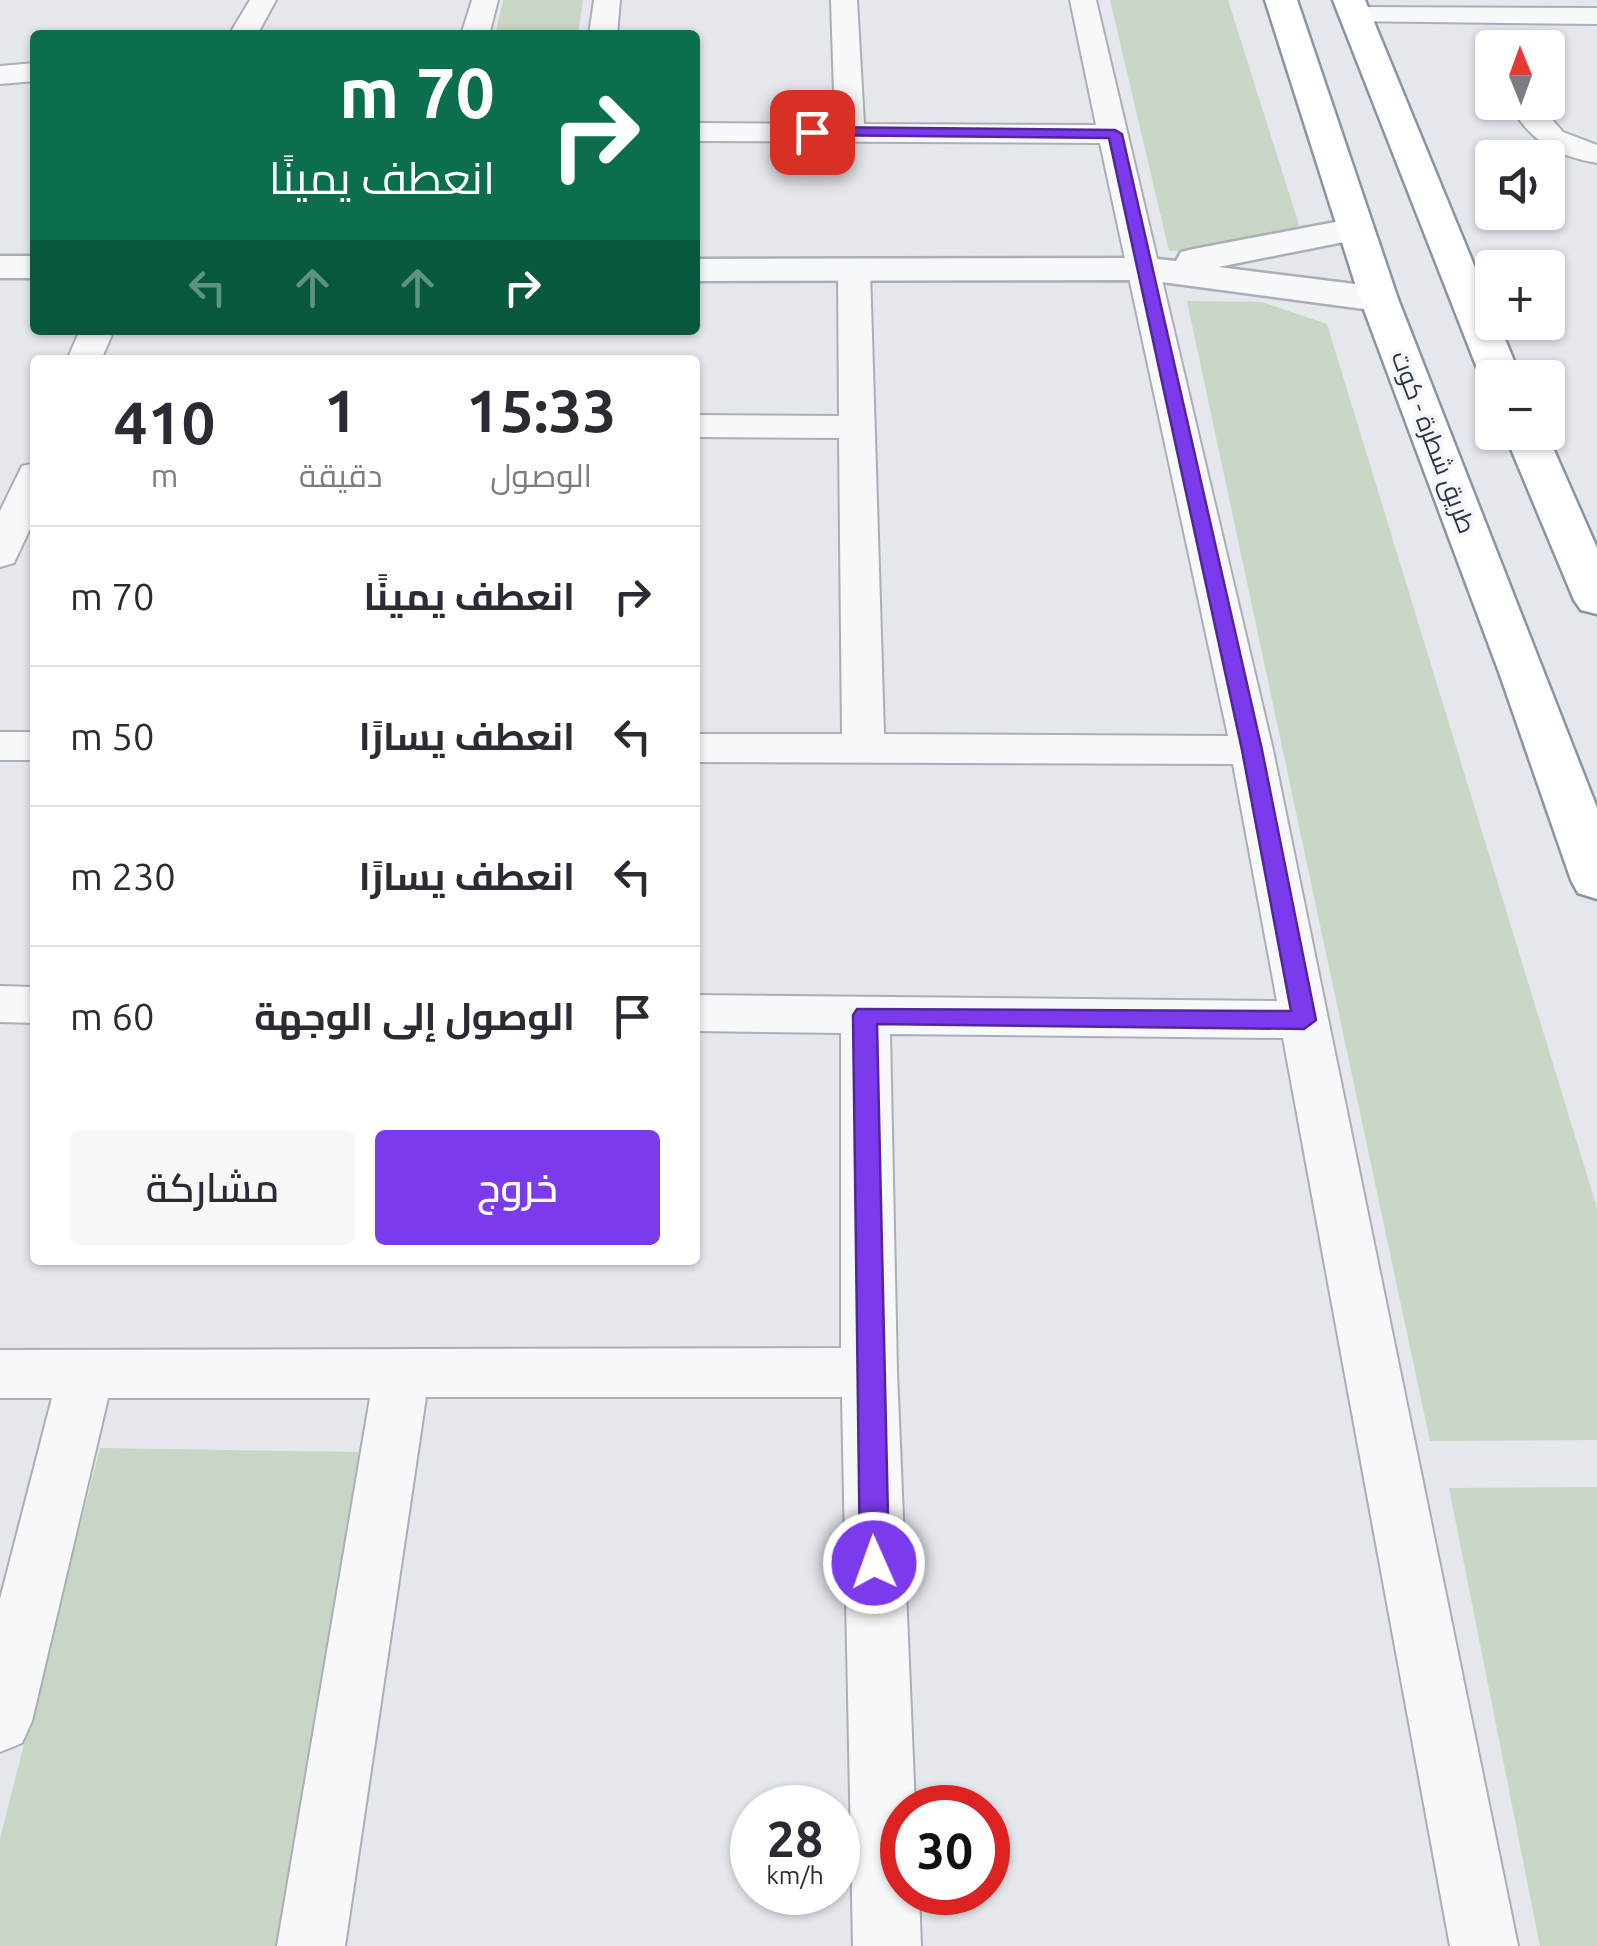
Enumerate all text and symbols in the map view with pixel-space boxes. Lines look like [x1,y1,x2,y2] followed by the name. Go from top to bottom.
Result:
[1475,30,1565,120] north arrow
[1475,30,1565,450] map controls
[339,53,495,131] text: 70 m
[530,70,660,200] icon: right
[770,90,855,175] pin
[785,105,840,160] icon: arrive
[1475,140,1565,230] button: sound
[269,152,495,203] text: انعطف يمينًا
[1475,250,1565,340] button: +
[180,260,235,315] icon: left
[285,260,340,315] icon: ahead
[390,260,445,315] icon: ahead
[495,260,550,315] icon: right
[1385,347,1482,538] street label: طريق شطرة - كوت
[1475,360,1565,450] button: −
[324,376,358,443] text: 1
[466,376,616,443] text: 15:33
[114,388,215,455] text: 410
[151,457,178,493] text: m
[299,457,382,493] text: دقيقة
[490,457,592,493] text: الوصول
[605,569,660,624] icon: right
[70,575,154,617] text: 70 m
[363,575,575,617] text: انعطف يمينًا
[605,709,660,764] icon: left
[70,715,154,757] text: 50 m
[359,715,575,757] text: انعطف يسارًا
[605,849,660,904] icon: left
[70,855,176,897] text: 230 m
[359,855,575,897] text: انعطف يسارًا
[605,989,660,1044] icon: arrive
[70,995,154,1037] text: 60 m
[254,995,575,1037] text: الوصول إلى الوجهة
[70,1130,355,1245] button: مشاركة
[375,1130,660,1245] button: خروج
[822,1511,926,1615] position arrow
[880,1785,1010,1915] speed limit sign: 30
[767,1810,823,1866] text: 28
[766,1861,824,1889] text: km/h

